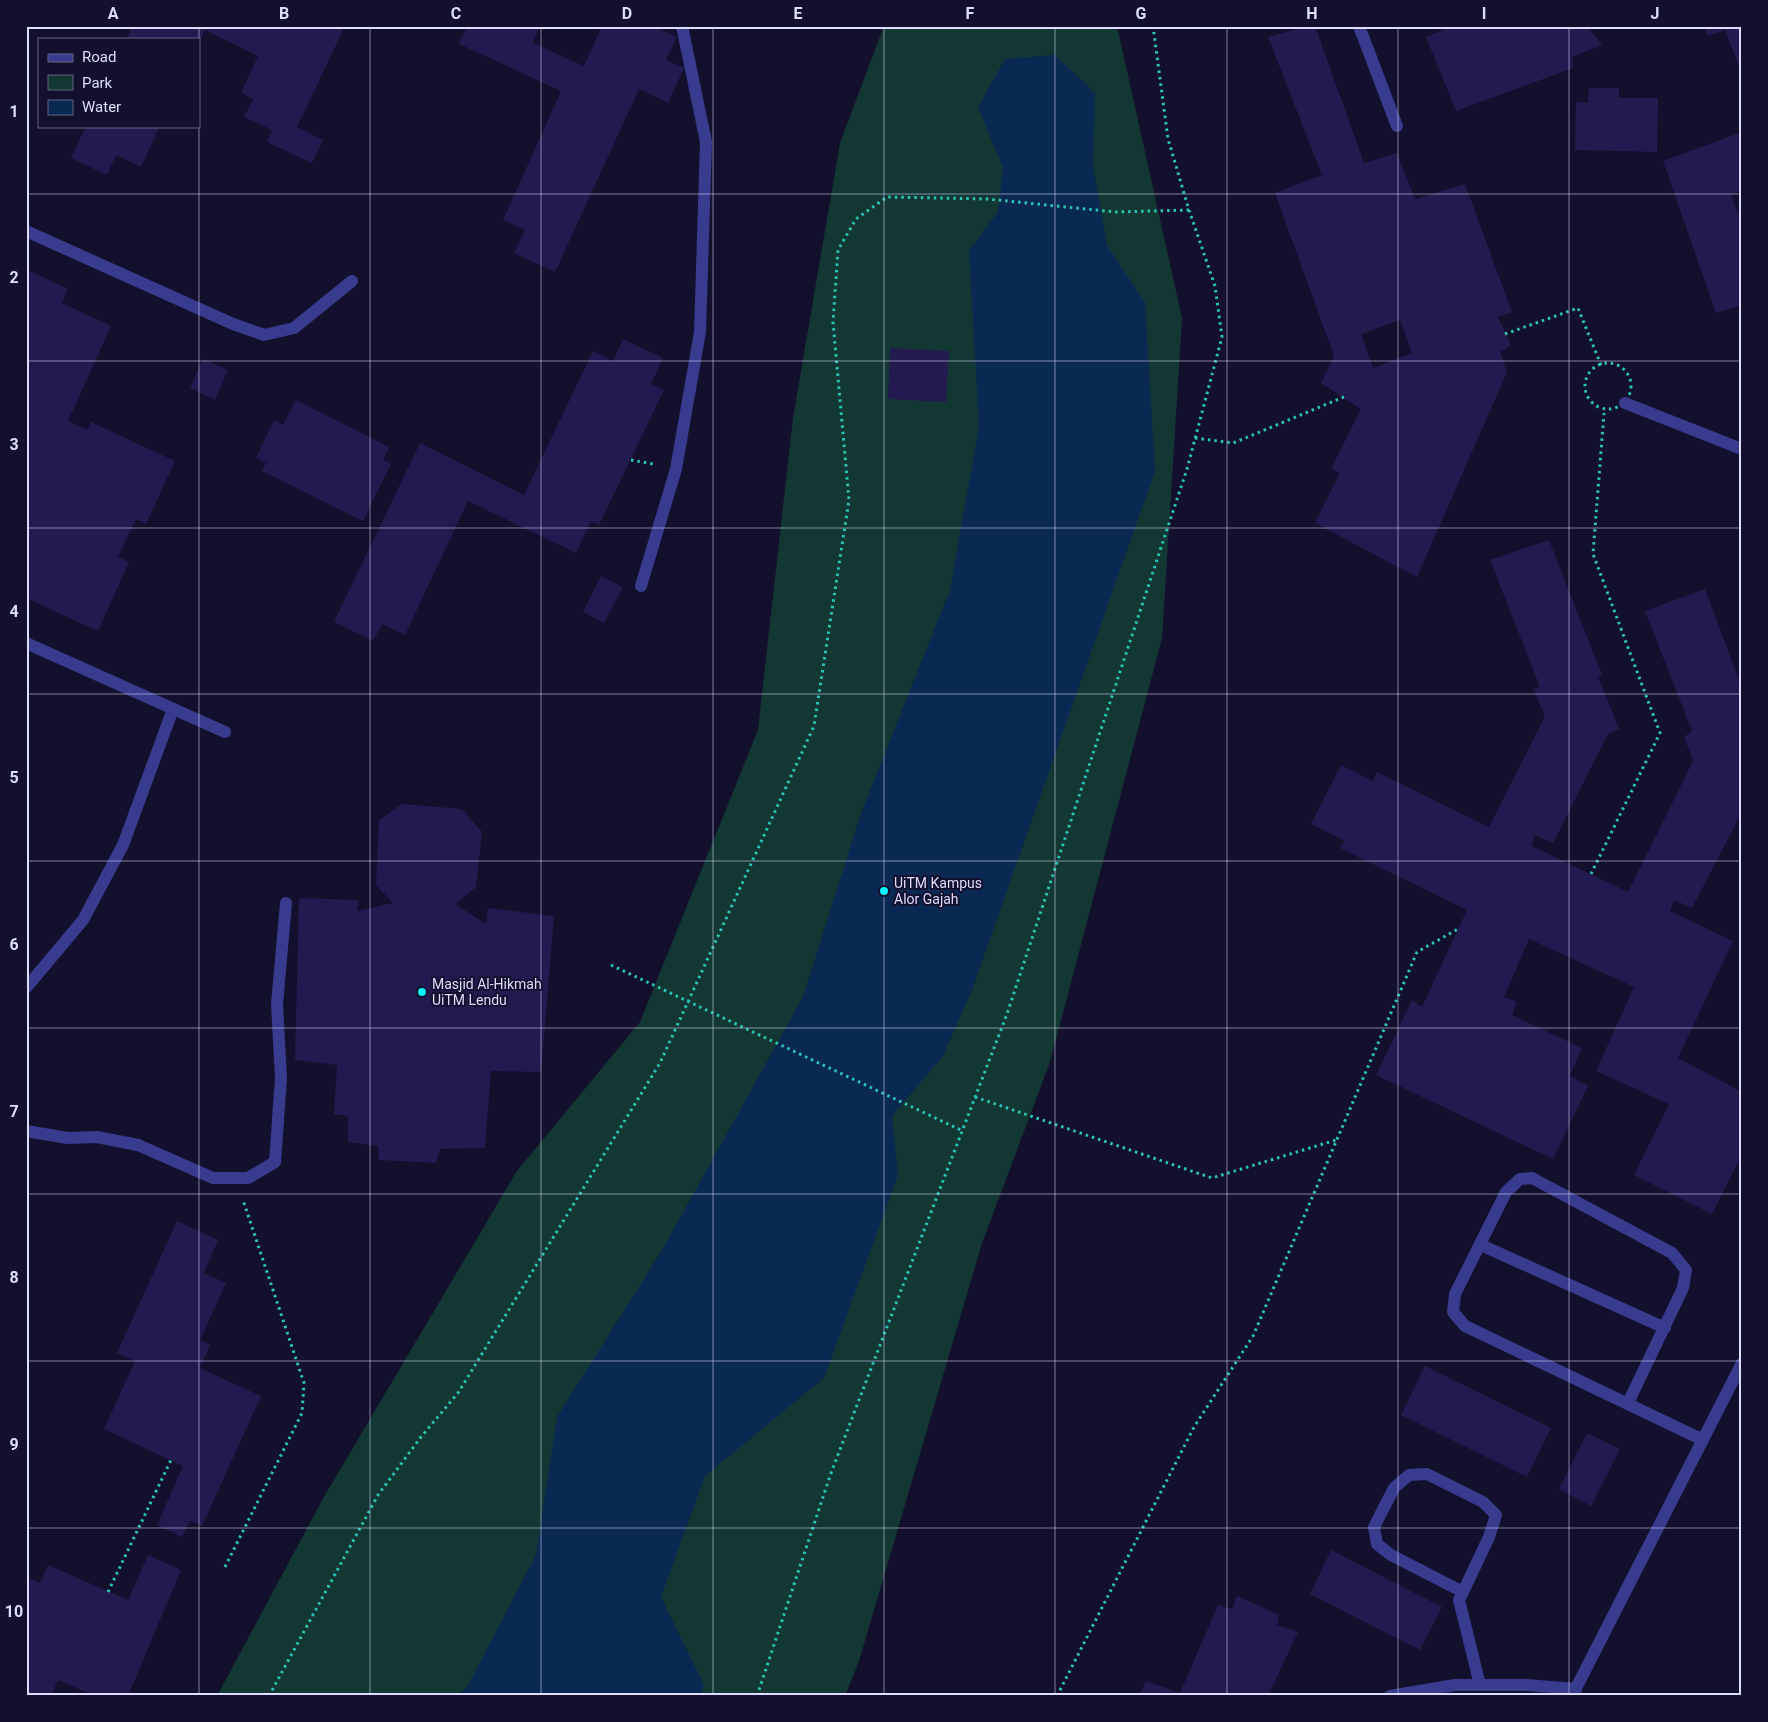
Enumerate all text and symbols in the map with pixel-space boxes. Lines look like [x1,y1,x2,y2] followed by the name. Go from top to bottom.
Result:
[108,4,119,23] text: A
[279,4,289,23] text: B
[451,4,461,23] text: C
[622,4,632,23] text: D
[794,4,803,23] text: E
[966,4,975,23] text: F
[1136,4,1147,23] text: G
[1306,4,1318,23] text: H
[1482,4,1486,23] text: I
[1651,4,1659,23] text: J
[38,38,200,128] legend
[82,48,116,66] text: Road
[82,74,113,92] text: Park
[82,98,121,116] text: Water
[9,102,19,121] text: 1
[9,268,19,287] text: 2
[9,435,19,454] text: 3
[9,602,19,621] text: 4
[9,768,19,787] text: 5
[894,875,982,907] place label: UiTM Kampus Alor Gajah
[878,885,890,897] marker: UiTM Kampus Alor Gajah
[9,935,19,954] text: 6
[432,976,542,1008] place label: Masjid Al-Hikmah UiTM Lendu
[416,986,428,998] marker: Masjid Al-Hikmah UiTM Lendu
[9,1102,19,1121] text: 7
[9,1268,19,1287] text: 8
[9,1435,19,1454] text: 9
[5,1602,23,1621] text: 10

